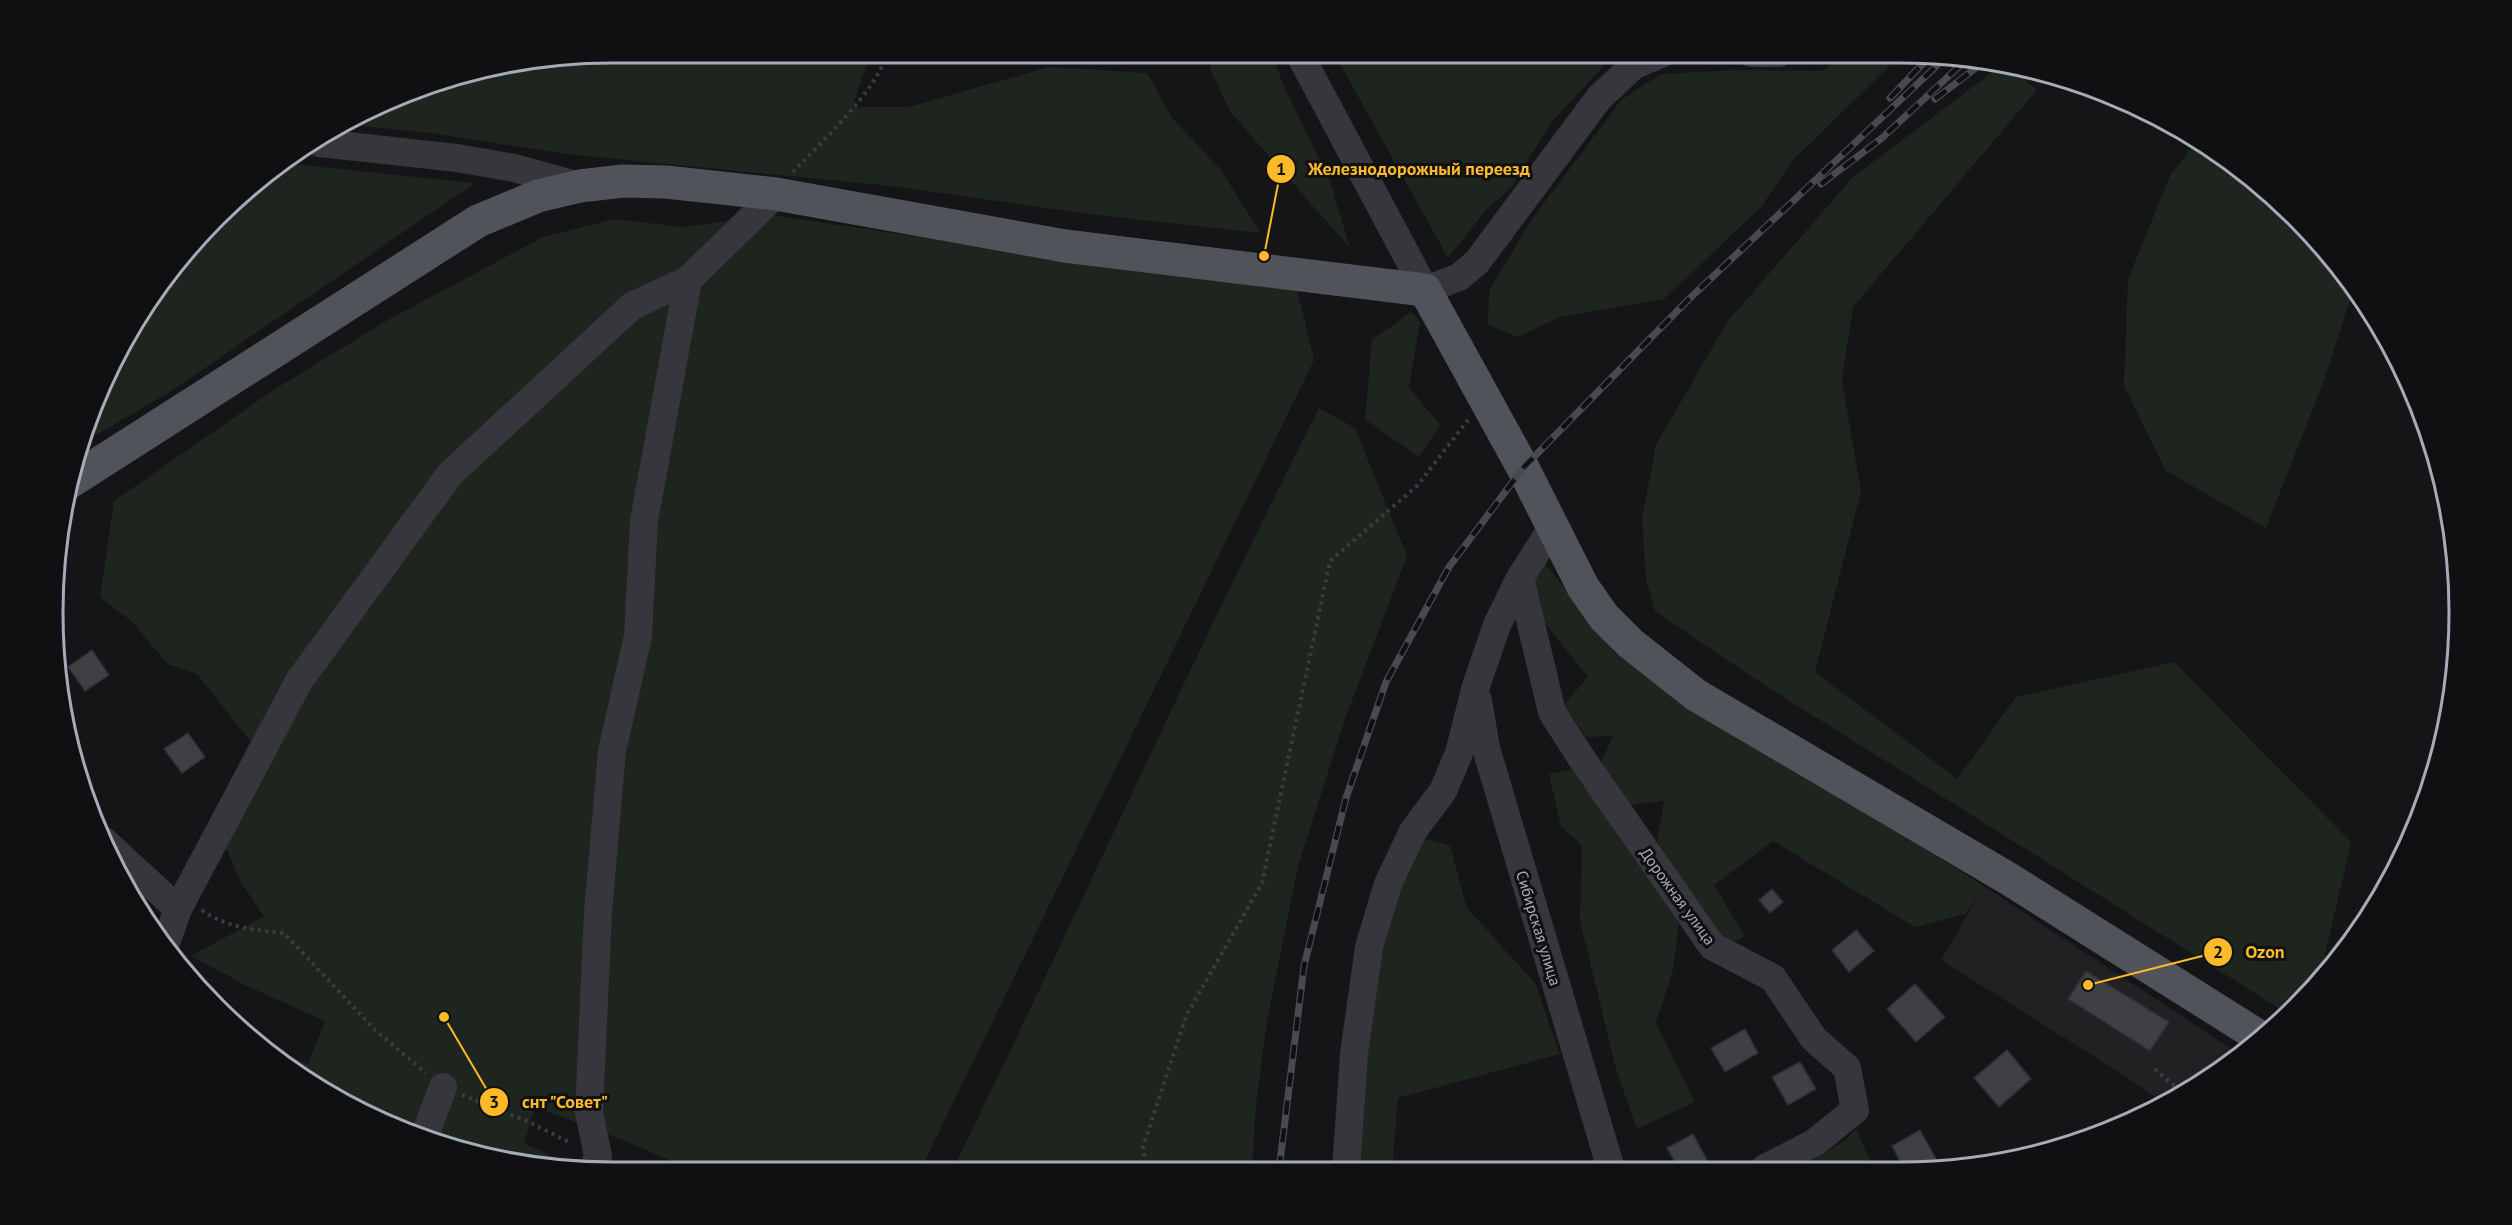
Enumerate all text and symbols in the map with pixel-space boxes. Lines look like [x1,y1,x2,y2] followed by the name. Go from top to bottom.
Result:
[1266,151,1542,187] callout: Железнодорожный переезд
[1276,157,1286,180] text: 1
[1307,157,1530,180] text: Железнодорожный переезд
[1636,843,1720,949] street label: Дорожная улица
[1512,868,1566,988] street label: Сибирская улица
[2203,934,2297,970] callout: Ozon
[2213,940,2223,963] text: 2
[2245,940,2285,963] text: Ozon
[479,1084,621,1120] callout: снт "Совет"
[489,1090,499,1113] text: 3
[522,1090,608,1113] text: снт "Совет"

